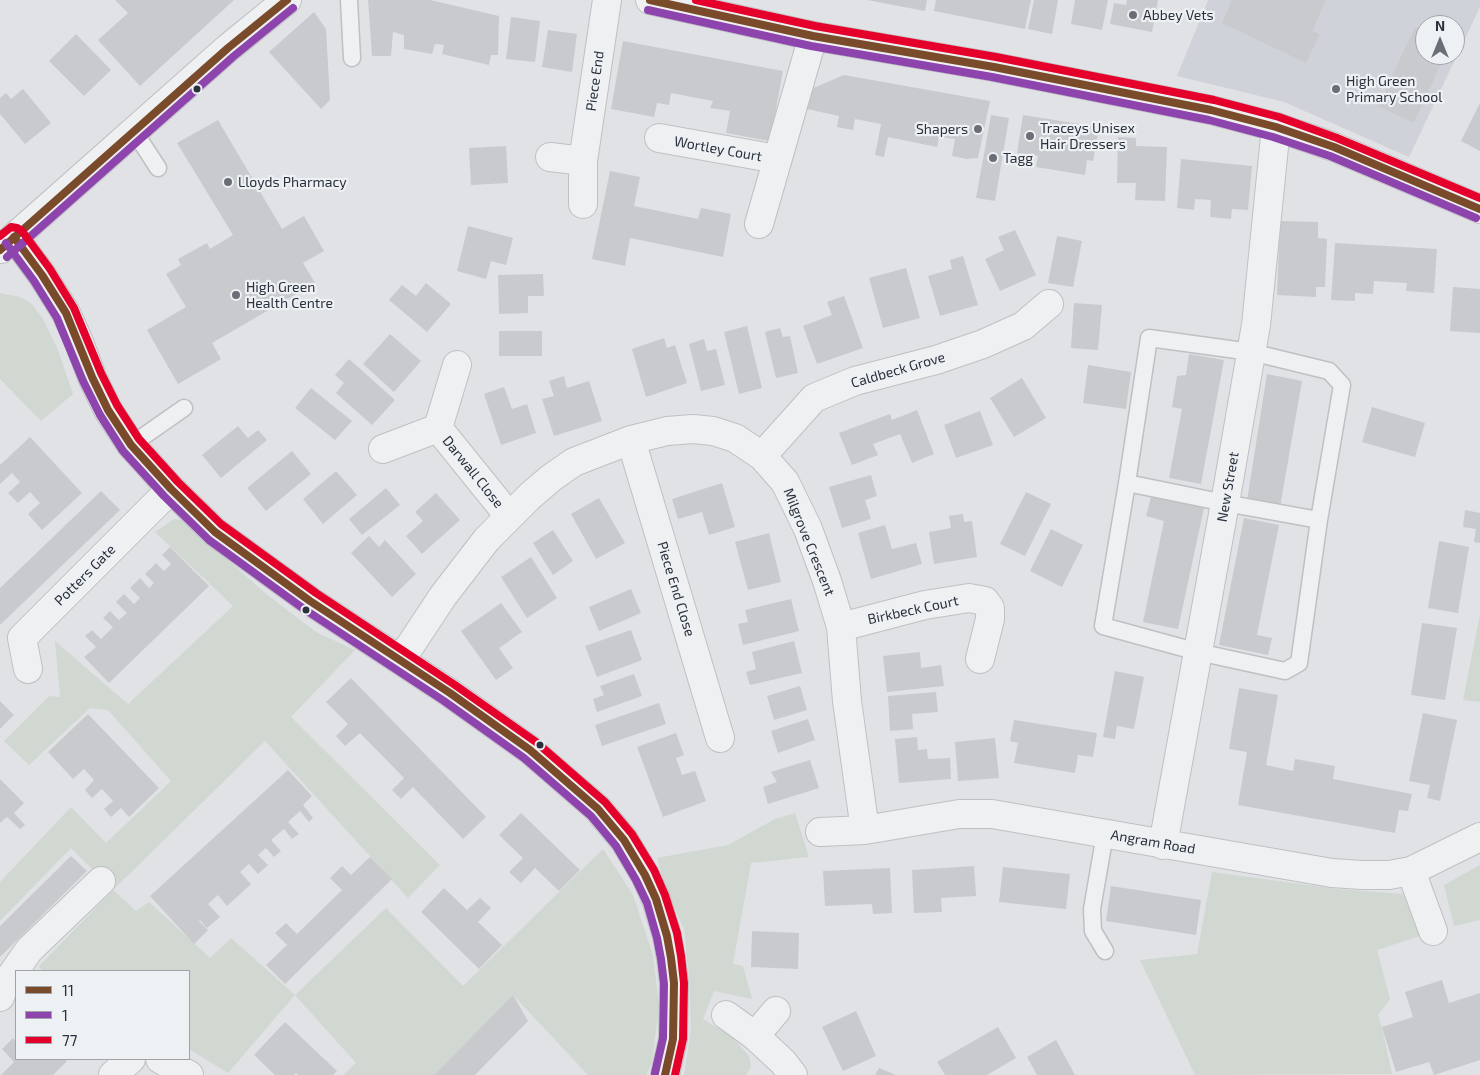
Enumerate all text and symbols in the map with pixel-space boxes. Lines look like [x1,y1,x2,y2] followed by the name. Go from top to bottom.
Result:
[1143,7,1214,23] place label: Abbey Vets
[1127,9,1139,21] marker: Abbey Vets
[1415,15,1465,65] north arrow
[1435,17,1445,34] text: N
[582,50,608,112] street label: Piece End
[1346,73,1442,105] place label: High Green Primary School
[1330,83,1342,95] marker: High Green Primary School
[192,84,202,94] unlabelled marker
[1040,120,1135,152] place label: Traceys Unisex Hair Dressers
[916,121,968,137] place label: Shapers
[972,123,984,135] marker: Shapers
[1024,130,1036,142] marker: Traceys Unisex Hair Dressers
[673,133,763,165] street label: Wortley Court
[1003,150,1033,166] place label: Tagg
[987,152,999,164] marker: Tagg
[238,174,347,190] place label: Lloyds Pharmacy
[222,176,234,188] marker: Lloyds Pharmacy
[246,279,333,312] place label: High Green Health Centre
[230,289,242,301] marker: High Green Health Centre
[849,349,947,391] street label: Caldbeck Grove
[439,433,507,511] street label: Darwall Close
[1214,451,1242,523] street label: New Street
[780,486,838,598] street label: Milgrove Crescent
[654,539,698,639] street label: Piece End Close
[51,541,119,609] street label: Potters Gate
[866,592,960,628] street label: Birkbeck Court
[301,605,311,615] unlabelled marker
[535,740,545,750] unlabelled marker
[1109,826,1197,858] street label: Angram Road
[15,970,190,1060] legend
[62,981,74,999] text: 11
[62,1006,68,1024] text: 1
[62,1031,77,1049] text: 77

